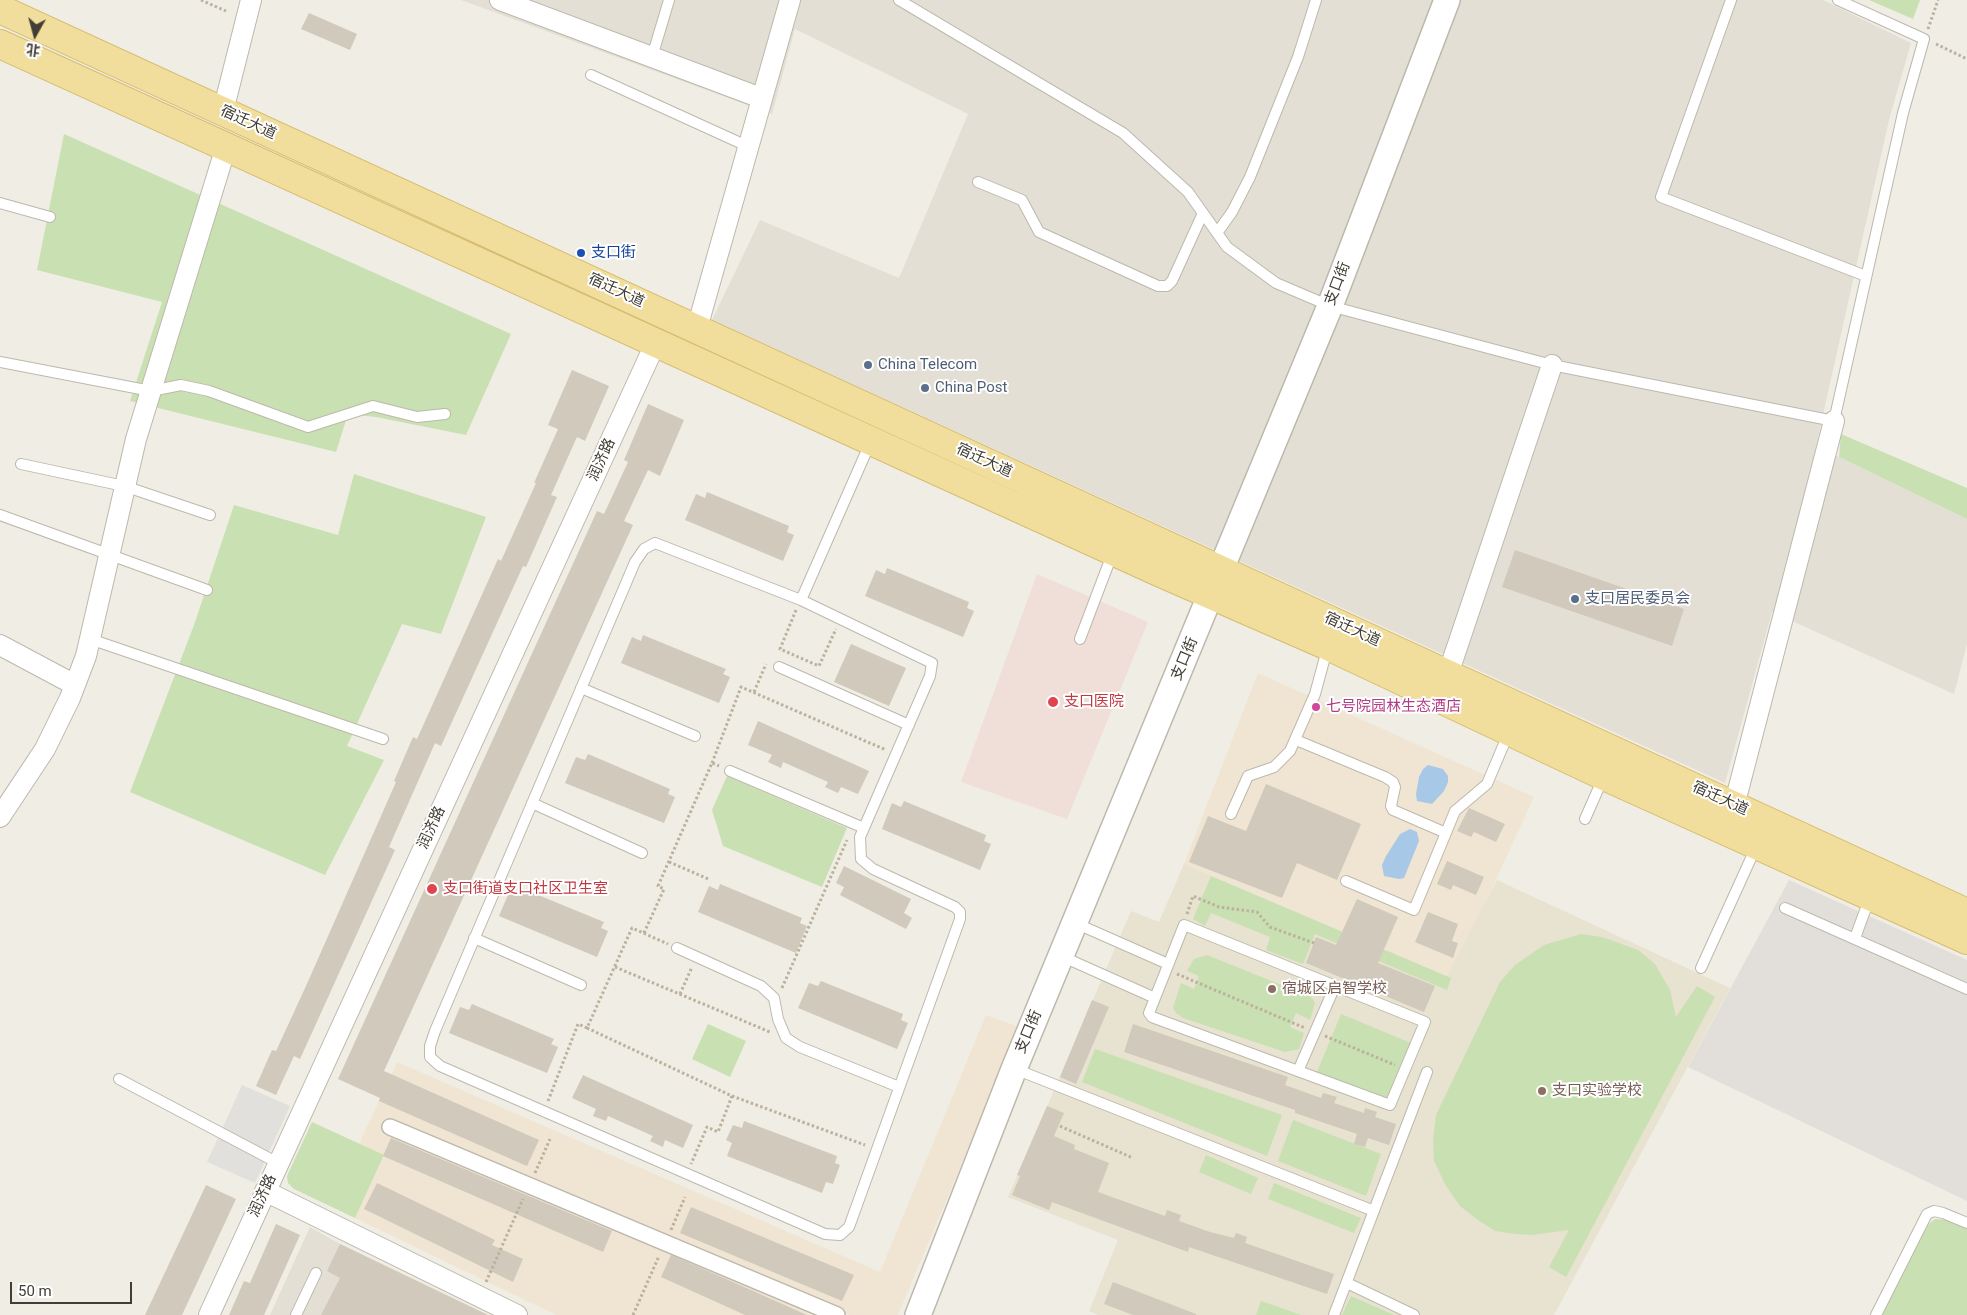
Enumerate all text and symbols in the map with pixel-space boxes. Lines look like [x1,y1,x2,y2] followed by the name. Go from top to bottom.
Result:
[10,10,60,60] north arrow
[25,41,41,59] text: 北
[217,102,279,144] street label: 宿迁大道
[591,244,636,262] place label: 支口街
[575,247,587,259] marker: 支口街
[1322,260,1354,308] street label: 支口街
[585,270,647,312] street label: 宿迁大道
[878,356,977,374] place label: China Telecom
[862,359,874,371] marker: China Telecom
[935,379,1007,397] place label: China Post
[919,382,931,394] marker: China Post
[584,436,620,484] street label: 润济路
[953,440,1015,482] street label: 宿迁大道
[1585,590,1690,608] place label: 支口居民委员会
[1569,593,1581,605] marker: 支口居民委员会
[1321,609,1383,651] street label: 宿迁大道
[1168,635,1202,683] street label: 支口街
[1064,693,1124,711] place label: 支口医院
[1046,695,1060,709] marker: 支口医院
[1326,698,1461,716] place label: 七号院园林生态酒店
[1310,701,1322,713] marker: 七号院园林生态酒店
[1689,778,1751,820] street label: 宿迁大道
[414,804,450,852] street label: 润济路
[443,880,608,898] place label: 支口街道支口社区卫生室
[425,882,439,896] marker: 支口街道支口社区卫生室
[1282,980,1387,998] place label: 宿城区启智学校
[1266,983,1278,995] marker: 宿城区启智学校
[1012,1008,1046,1056] street label: 支口街
[1552,1082,1642,1100] place label: 支口实验学校
[1536,1085,1548,1097] marker: 支口实验学校
[245,1172,281,1220] street label: 润济路
[12,1272,135,1304] scale bar
[18,1282,52,1300] text: 50 m

